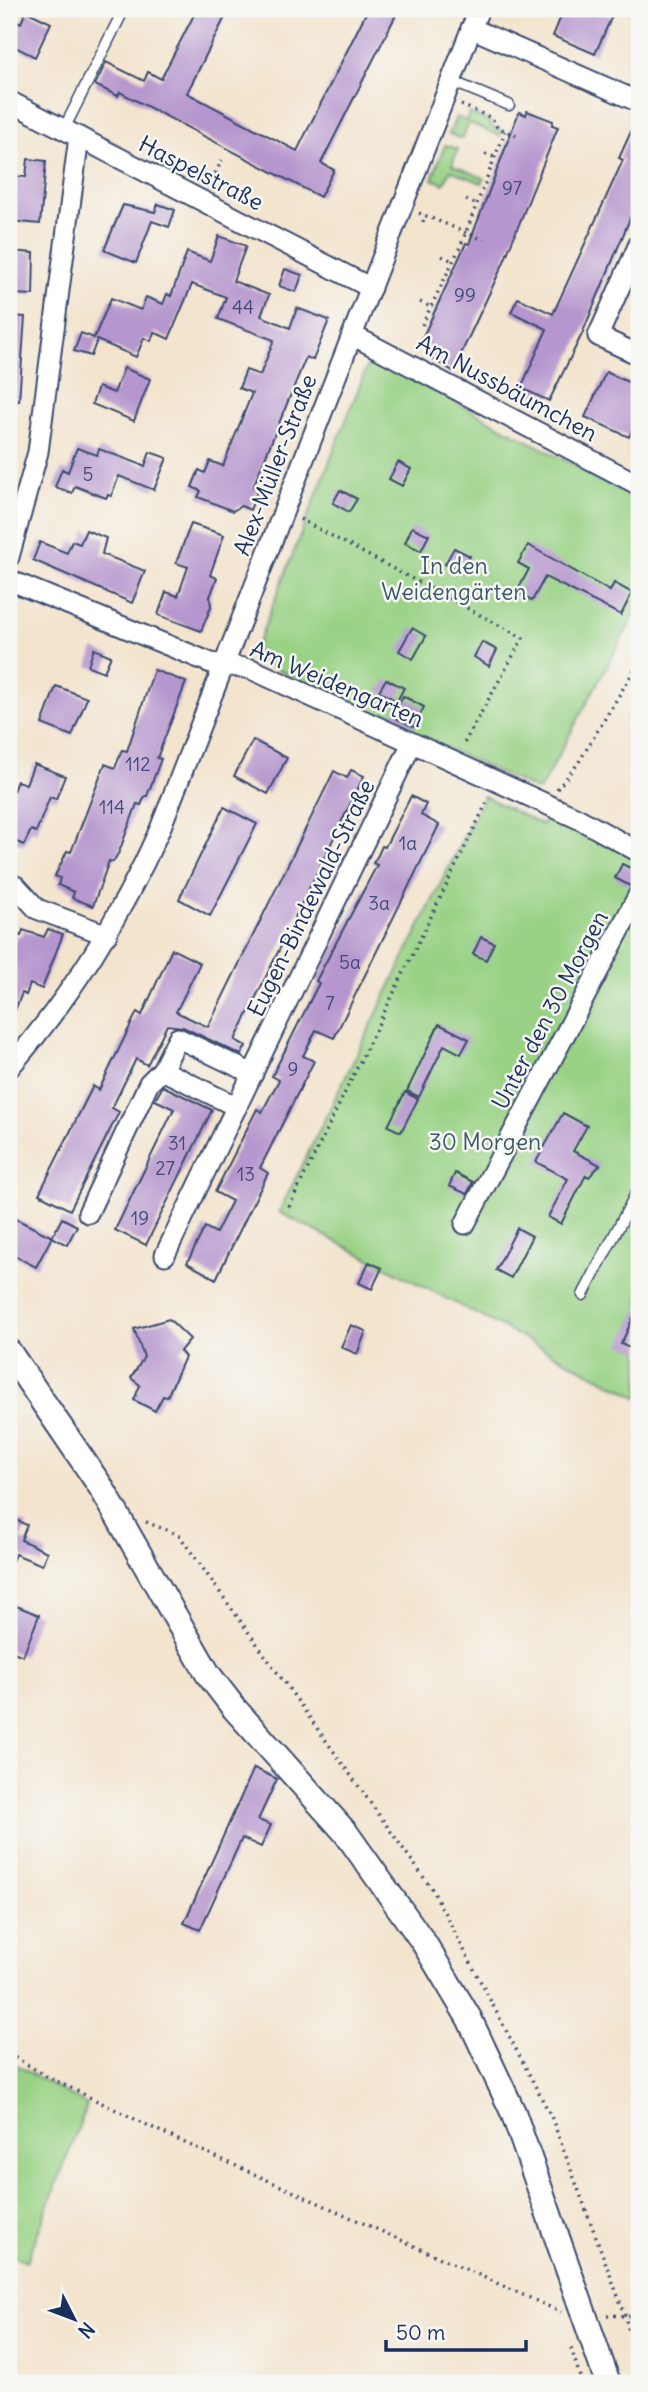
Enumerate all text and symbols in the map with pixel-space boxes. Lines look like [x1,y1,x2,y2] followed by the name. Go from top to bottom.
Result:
[134,129,268,216] street label: Haspelstraße
[502,176,522,200] house number: 97
[454,283,476,307] house number: 99
[232,295,254,319] house number: 44
[412,328,603,447] street label: Am Nussbäumchen
[227,370,322,560] street label: Alex-Müller-Straße
[83,462,93,486] house number: 5
[381,551,527,606] park label: In den Weidengärten
[246,634,428,733] street label: Am Weidengarten
[125,752,151,776] house number: 112
[241,775,381,1021] street label: Eugen-Bindewald-Straße
[99,795,125,819] house number: 114
[399,831,417,855] house number: 1a
[368,891,390,915] house number: 3a
[485,906,614,1114] street label: Unter den 30 Morgen
[339,950,361,974] house number: 5a
[325,991,335,1015] house number: 7
[288,1057,298,1081] house number: 9
[429,1127,541,1156] park label: 30 Morgen
[168,1131,186,1155] house number: 31
[155,1156,175,1180] house number: 27
[237,1162,255,1186] house number: 13
[131,1206,149,1230] house number: 19
[38,2284,108,2354] north arrow
[386,2308,526,2352] scale bar
[73,2317,100,2343] text: N
[396,2319,445,2346] text: 50 m

